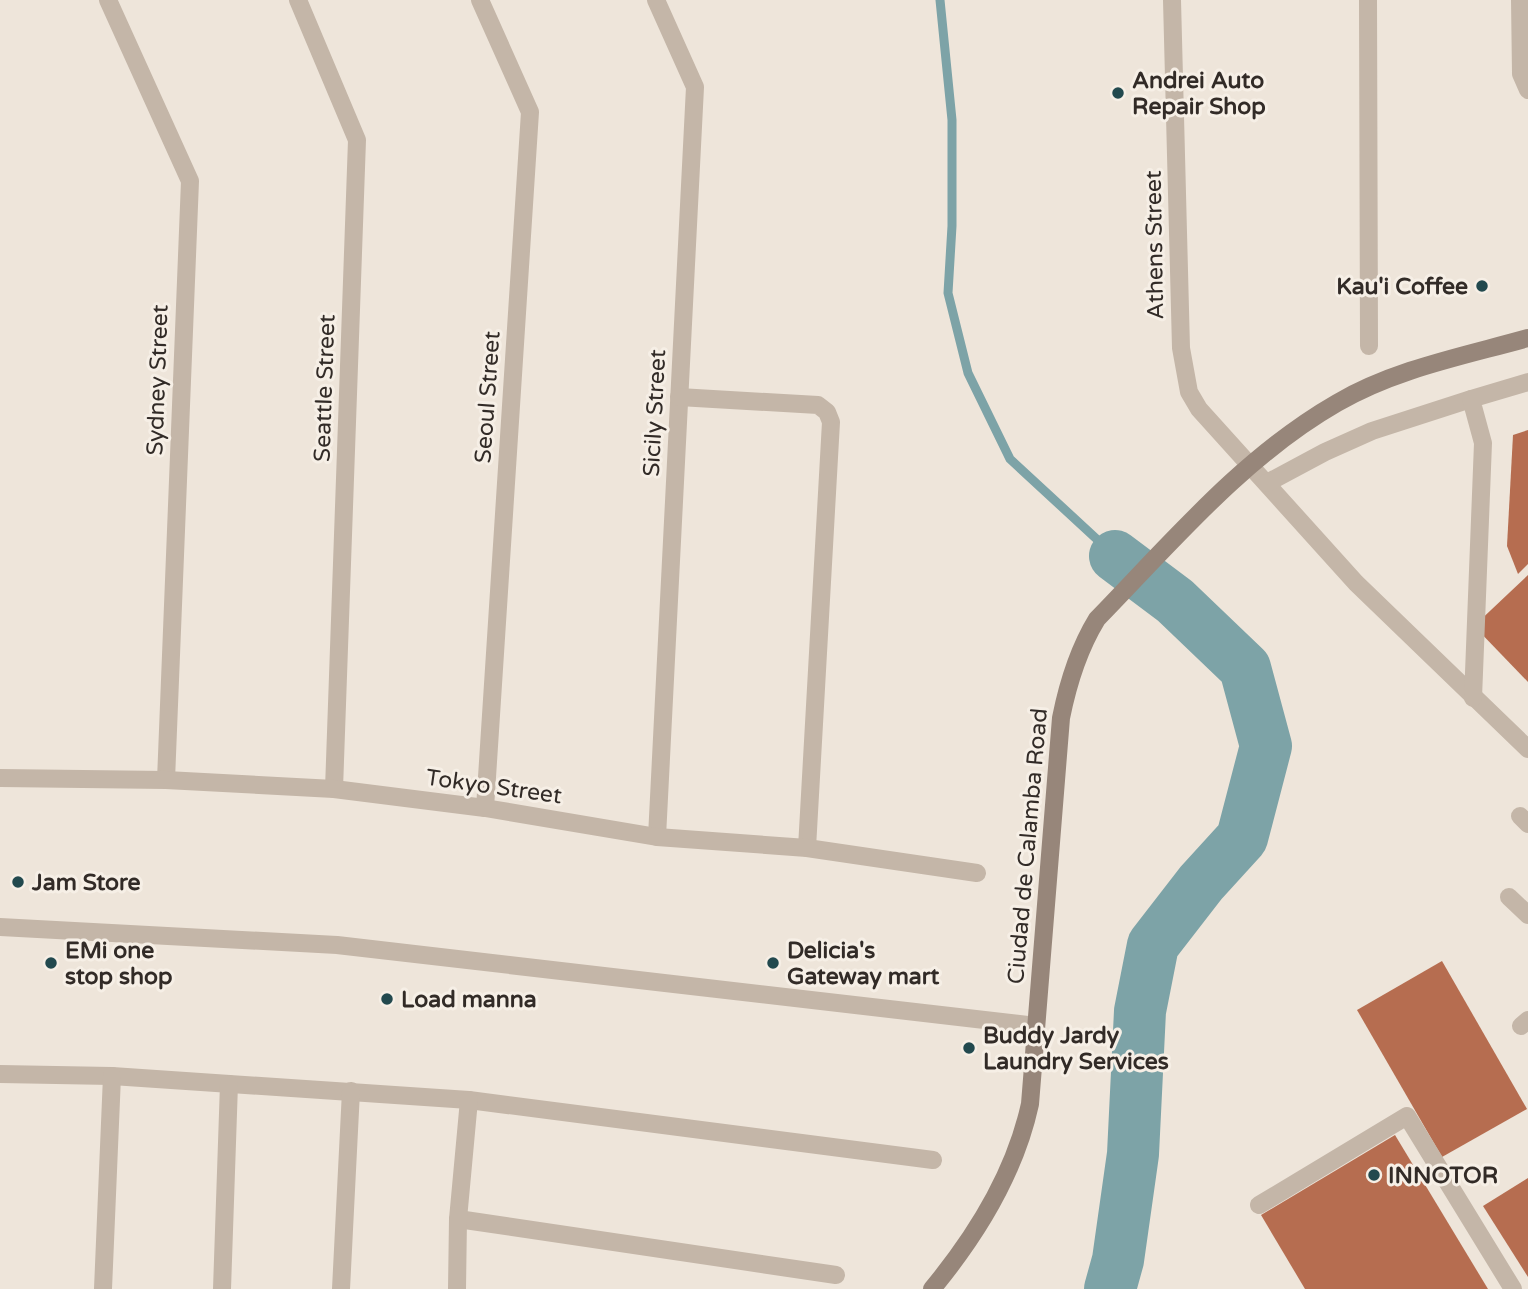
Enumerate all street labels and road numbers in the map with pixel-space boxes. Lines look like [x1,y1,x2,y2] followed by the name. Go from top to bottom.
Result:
[1140,170,1170,320] street label: Athens Street
[141,304,175,456] street label: Sydney Street
[308,313,342,462] street label: Seattle Street
[469,330,507,464] street label: Seoul Street
[638,348,672,477] street label: Sicily Street
[1002,707,1054,985] street label: Ciudad de Calamba Road
[424,764,564,810] street label: Tokyo Street

